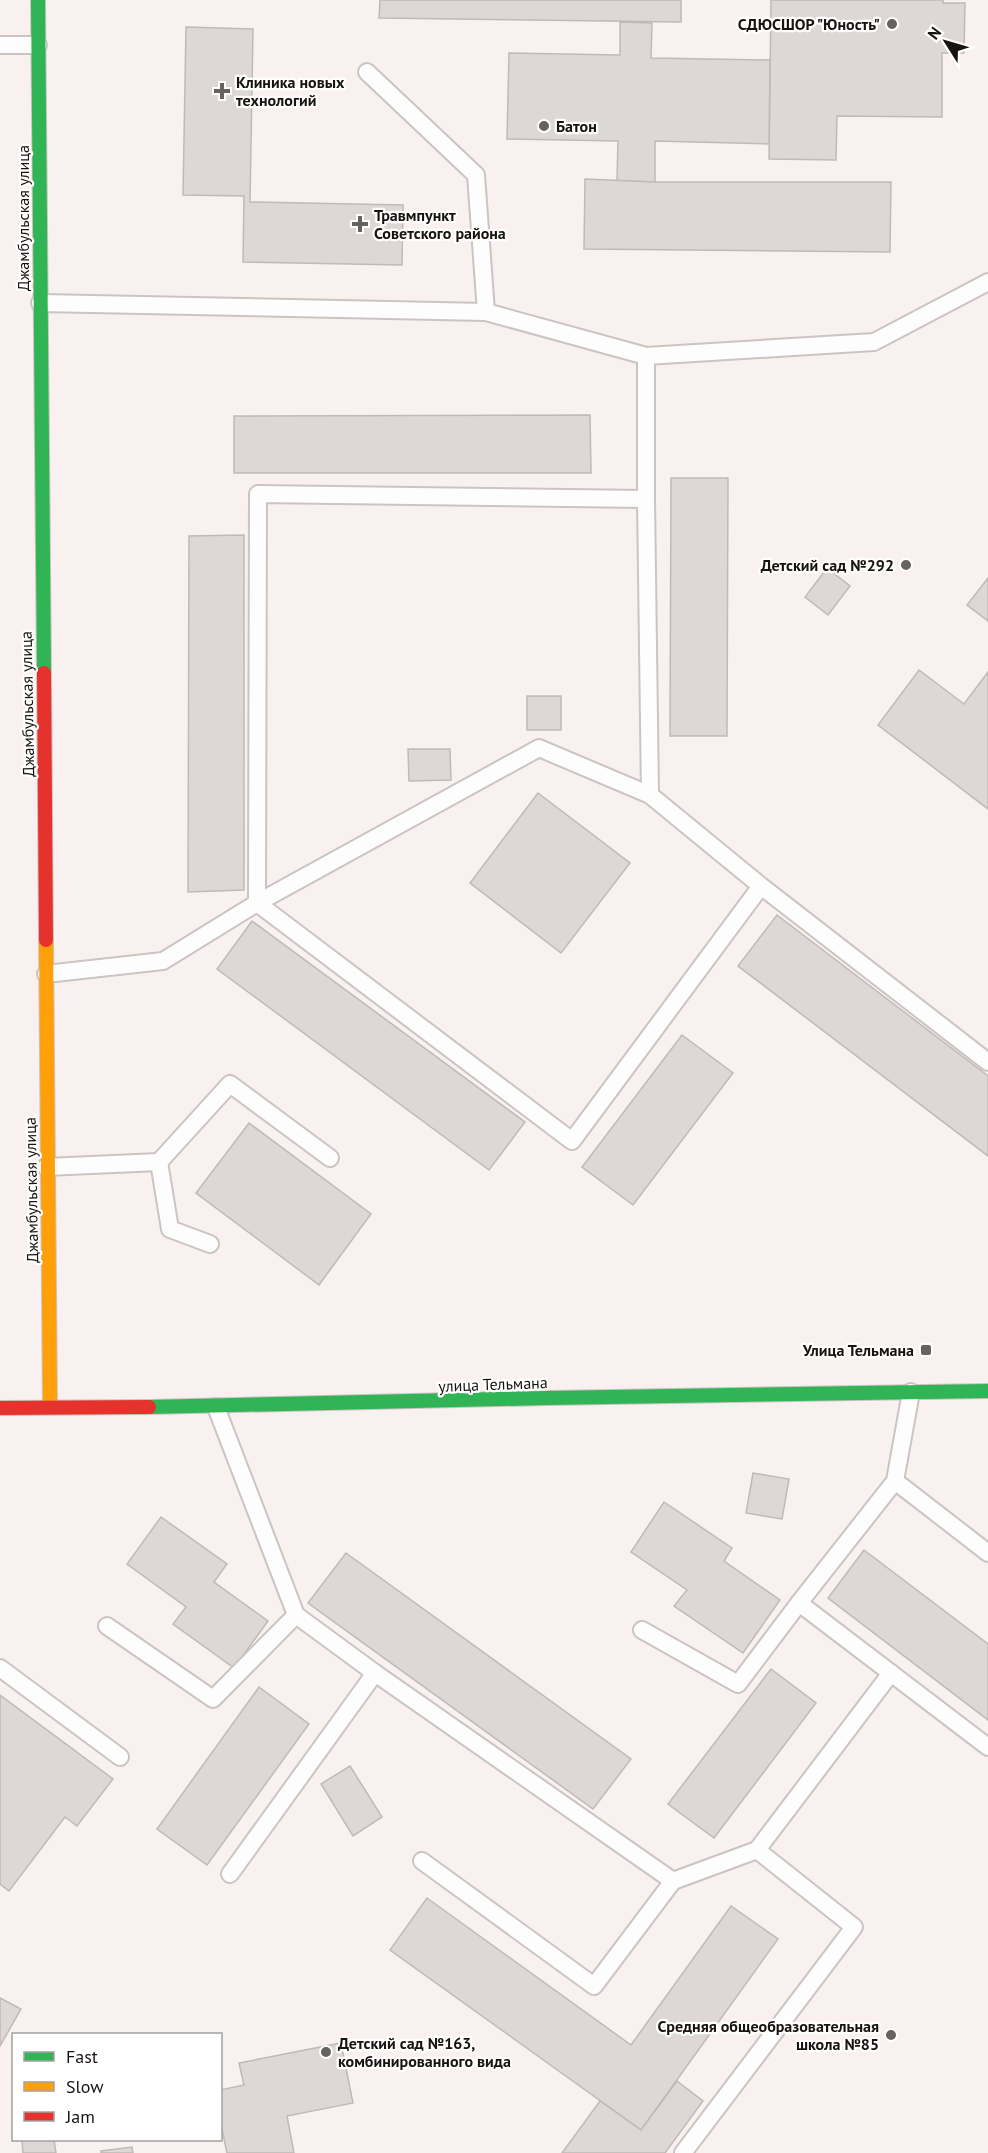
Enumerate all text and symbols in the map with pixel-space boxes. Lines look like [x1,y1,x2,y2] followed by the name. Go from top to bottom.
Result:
[916,12,976,72] north arrow
[738,14,880,34] place label: СДЮСШОР "Юность"
[885,17,899,31] marker: СДЮСШОР "Юность"
[923,23,945,43] text: N
[236,72,345,110] place label: Клиника новых технологий
[213,82,231,100] marker: Клиника новых технологий
[556,116,597,136] place label: Батон
[537,119,551,133] marker: Батон
[13,145,33,291] street label: Джамбульская улица
[374,205,506,243] place label: Травмпункт Советского района
[351,215,369,233] marker: Травмпункт Советского района
[761,555,894,575] place label: Детский сад №292
[899,558,913,572] marker: Детский сад №292
[16,631,38,777] street label: Джамбульская улица
[20,1117,42,1263] street label: Джамбульская улица
[802,1340,914,1360] place label: Улица Тельмана
[919,1343,933,1357] marker: Улица Тельмана
[438,1372,548,1396] street label: улица Тельмана
[657,2016,879,2054] place label: Средняя общеобразовательная школа №85
[884,2028,898,2042] marker: Средняя общеобразовательная школа №85
[12,2033,222,2141] legend
[338,2033,511,2071] place label: Детский сад №163, комбинированного вида
[66,2045,98,2068] text: Fast
[319,2045,333,2059] marker: Детский сад №163, комбинированного вида
[66,2075,104,2098] text: Slow
[65,2105,95,2128] text: Jam

